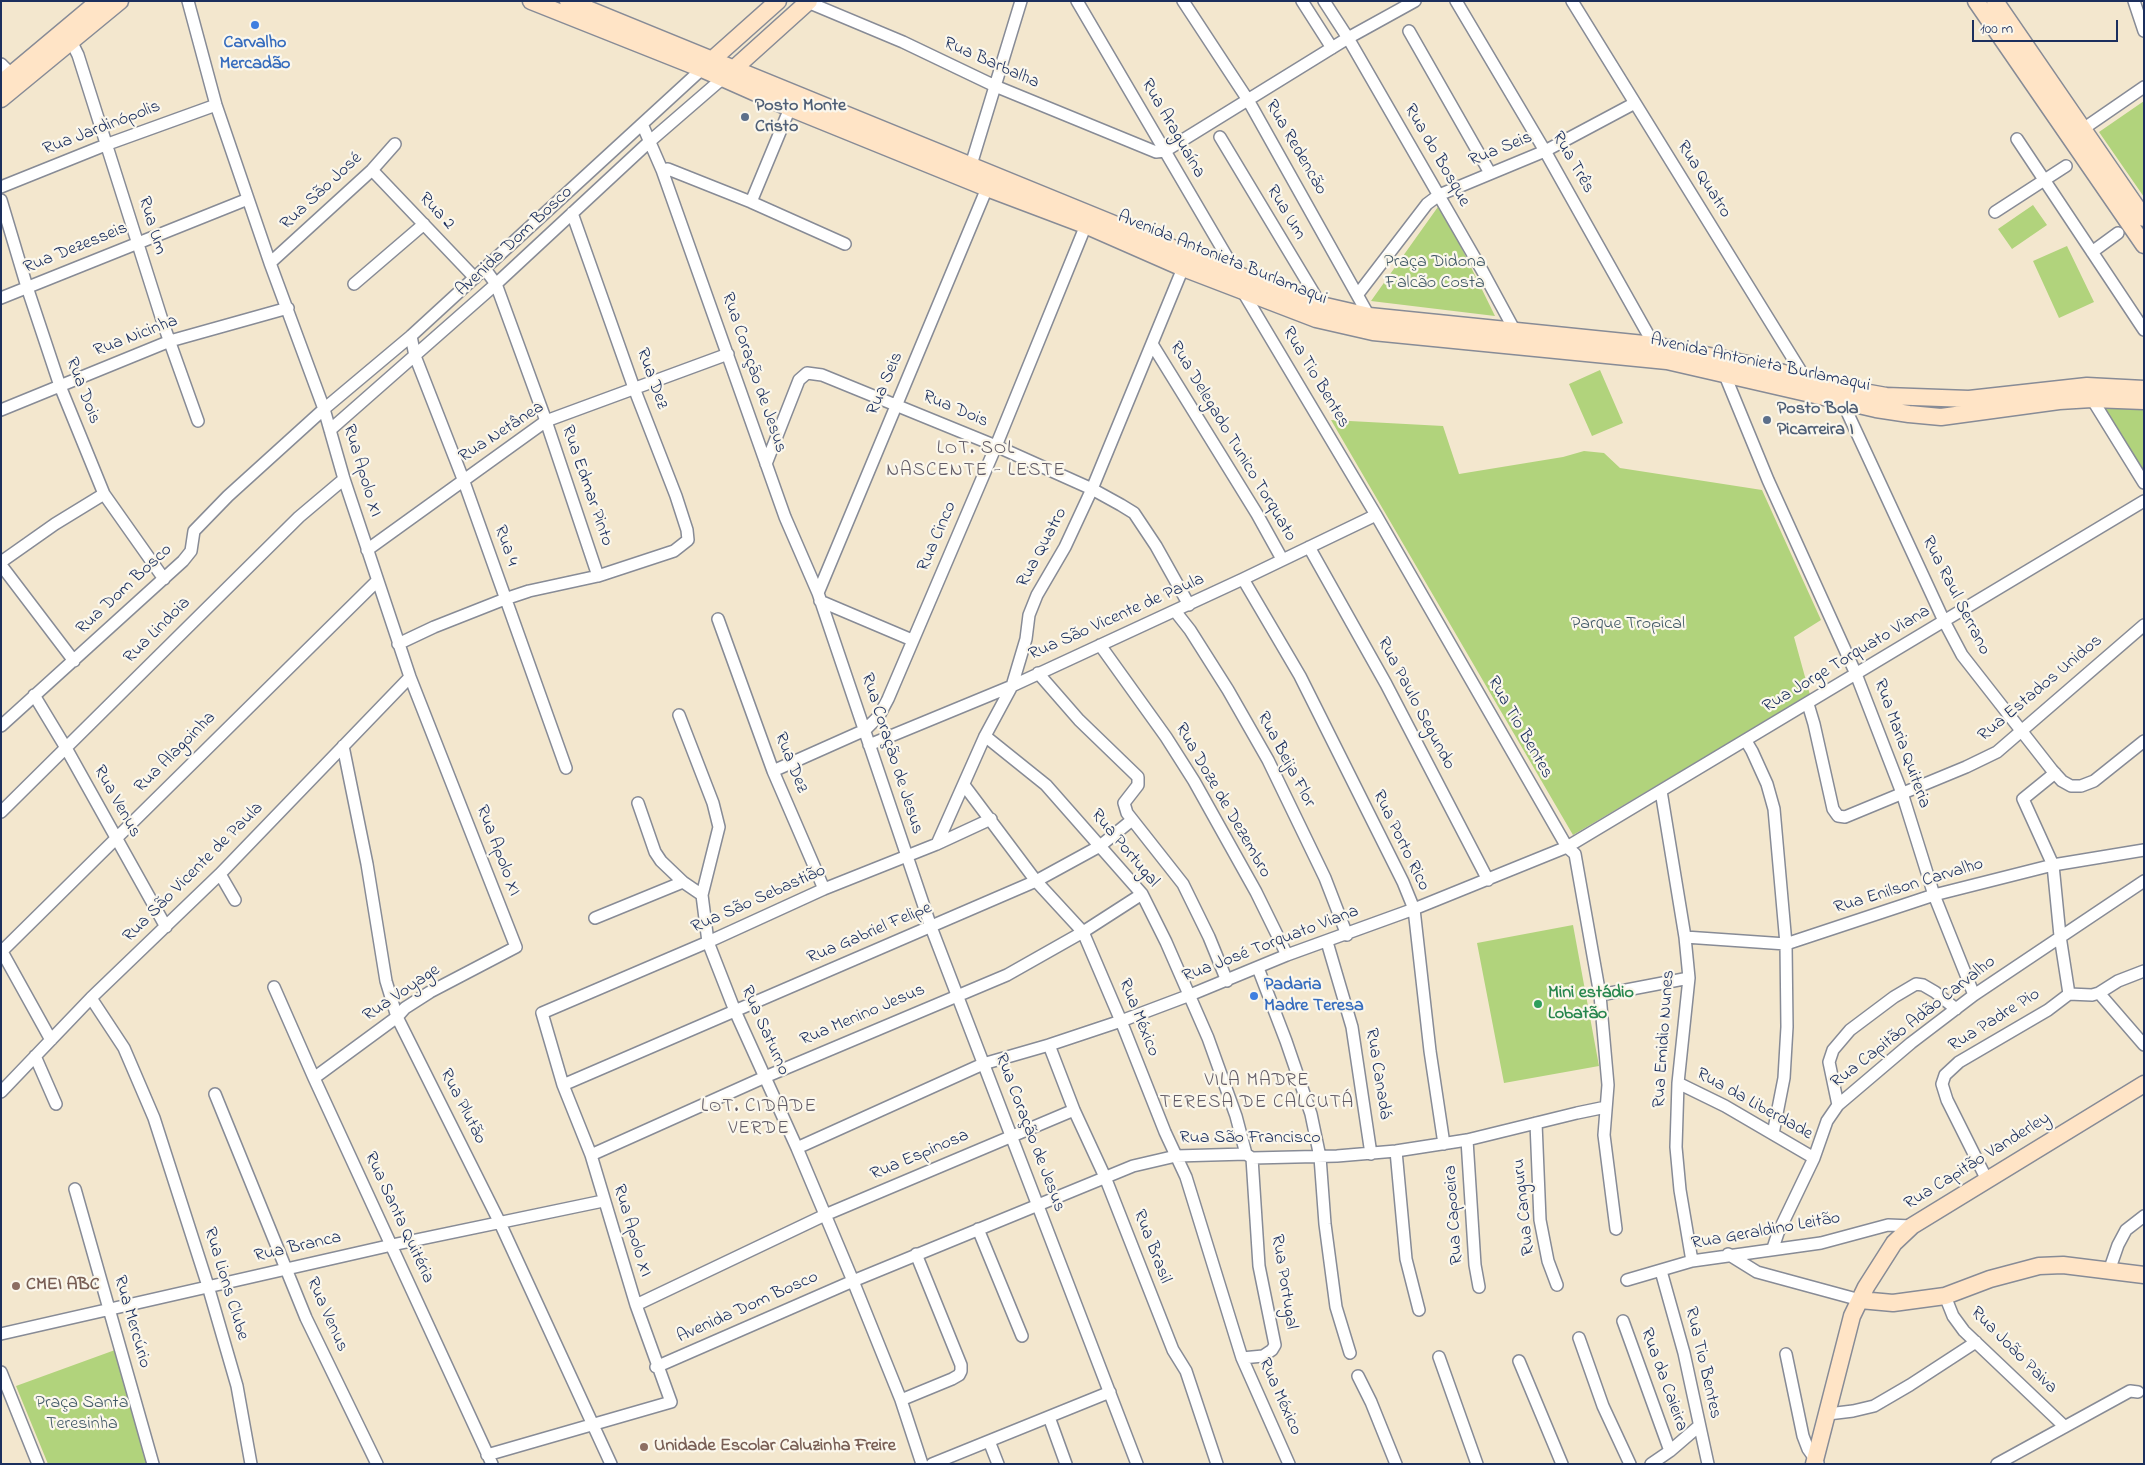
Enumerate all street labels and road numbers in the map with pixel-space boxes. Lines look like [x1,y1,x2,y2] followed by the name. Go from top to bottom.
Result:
[940,33,1042,95] street label: Rua Barbalha
[1135,76,1209,182] street label: Rua Araguaína
[40,97,164,161] street label: Rua Jardinópolis
[1259,97,1331,199] street label: Rua Redencão
[1398,101,1474,211] street label: Rua do Bosque
[1466,128,1536,172] street label: Rua Seis
[1546,128,1598,198] street label: Rua Três
[1671,137,1735,223] street label: Rua Quatro
[276,149,368,235] street label: Rua São José
[452,182,578,302] street label: Avenida Dom Bosco
[1260,182,1310,244] street label: Rua Um
[413,189,459,235] street label: Rua 2
[132,194,170,258] street label: Rua Um
[1114,207,1330,311] street label: Avenida Antonieta Burlamaqui
[21,218,131,280] street label: Rua Dezesseis
[715,290,791,456] street label: Rua Coração de Jesus
[91,311,181,363] street label: Rua Nicinha
[1276,324,1354,432] street label: Rua Tio Bentes
[1648,330,1872,398] street label: Avenida Antonieta Burlamaqui
[1164,338,1300,546] street label: Rua Delegado Tunico Torquato
[630,346,672,412] street label: Rua Dez
[863,349,909,419] street label: Rua Seis
[59,355,105,427] street label: Rua Dois
[919,387,991,433] street label: Rua Dois
[455,398,549,468] street label: Rua Netânea
[337,422,385,520] street label: Rua Apolo XI
[555,423,617,549] street label: Rua Edmar Pinto
[914,499,962,575] street label: Rua Cinco
[1013,505,1073,591] street label: Rua Quatro
[488,523,522,569] street label: Rua 4
[1916,533,1994,659] street label: Rua Raul Serrano
[72,540,178,640] street label: Rua Dom Bosco
[1026,570,1208,666] street label: Rua São Vicente de Paula
[120,593,196,669] street label: Rua Lindoia
[1759,601,1935,719] street label: Rua Jorge Torquato Viana
[1974,631,2108,747] street label: Rua Estados Unidos
[1371,634,1459,774] street label: Rua Paulo Segundo
[855,671,927,837] street label: Rua Coração de Jesus
[1481,673,1557,783] street label: Rua Tio Bentes
[1868,676,1934,812] street label: Rua Maria Quiteria
[131,708,221,798] street label: Rua Alagoinha
[1251,708,1319,812] street label: Rua Beija Flor
[1169,720,1275,882] street label: Rua Doze de Dezembro
[768,730,812,796] street label: Rua Dez
[87,762,145,842] street label: Rua Venus
[1366,787,1434,895] street label: Rua Porto Rico
[119,798,269,948] street label: Rua São Vicente de Paula
[470,803,524,899] street label: Rua Apolo XI
[1085,805,1163,893] street label: Rua Portugal
[1832,854,1986,920] street label: Rua Enilson Carvalho
[689,861,829,939] street label: Rua São Sebastião
[804,898,936,970] street label: Rua Gabriel Felipe
[1180,901,1362,989] street label: Rua José Torquato Viana
[1827,952,2001,1094] street label: Rua Capitão Adão Carvalho
[359,960,445,1028] street label: Rua Voyage
[1649,969,1681,1109] street label: Rua Emidio Nunes
[1113,976,1163,1060] street label: Rua México
[797,980,929,1052] street label: Rua Menino Jesus
[735,983,793,1079] street label: Rua Saturno
[1945,984,2045,1058] street label: Rua Padre Pio
[1359,1027,1395,1121] street label: Rua Canadá
[989,1051,1069,1215] street label: Rua Coração de Jesus
[1692,1064,1816,1146] street label: Rua da Liberdade
[434,1066,490,1148] street label: Rua Plutão
[1901,1108,2055,1216] street label: Rua Capitão Vanderley
[868,1126,972,1186] street label: Rua Espinosa
[1179,1128,1321,1150] street label: Rua São Francisco
[358,1149,438,1287] street label: Rua Santa Quitéria
[1509,1158,1541,1256] street label: Rua Canguru
[1441,1164,1469,1266] street label: Rua Capoeira
[607,1182,655,1280] street label: Rua Apolo XI
[1127,1207,1175,1287] street label: Rua Brasil
[1690,1208,1842,1256] street label: Rua Geraldino Leitão
[198,1225,252,1343] street label: Rua Lions Clube
[252,1228,344,1268] street label: Rua Branca
[1265,1233,1301,1331] street label: Rua Portugal
[674,1267,822,1349] street label: Avenida Dom Bosco
[107,1273,155,1371] street label: Rua Mercúrio
[300,1274,352,1356] street label: Rua Venus
[1965,1303,2061,1399] street label: Rua João Paiva
[1679,1305,1725,1421] street label: Rua Tio Bentes
[1634,1325,1692,1435] street label: Rua da Caieira
[1252,1355,1306,1439] street label: Rua México

